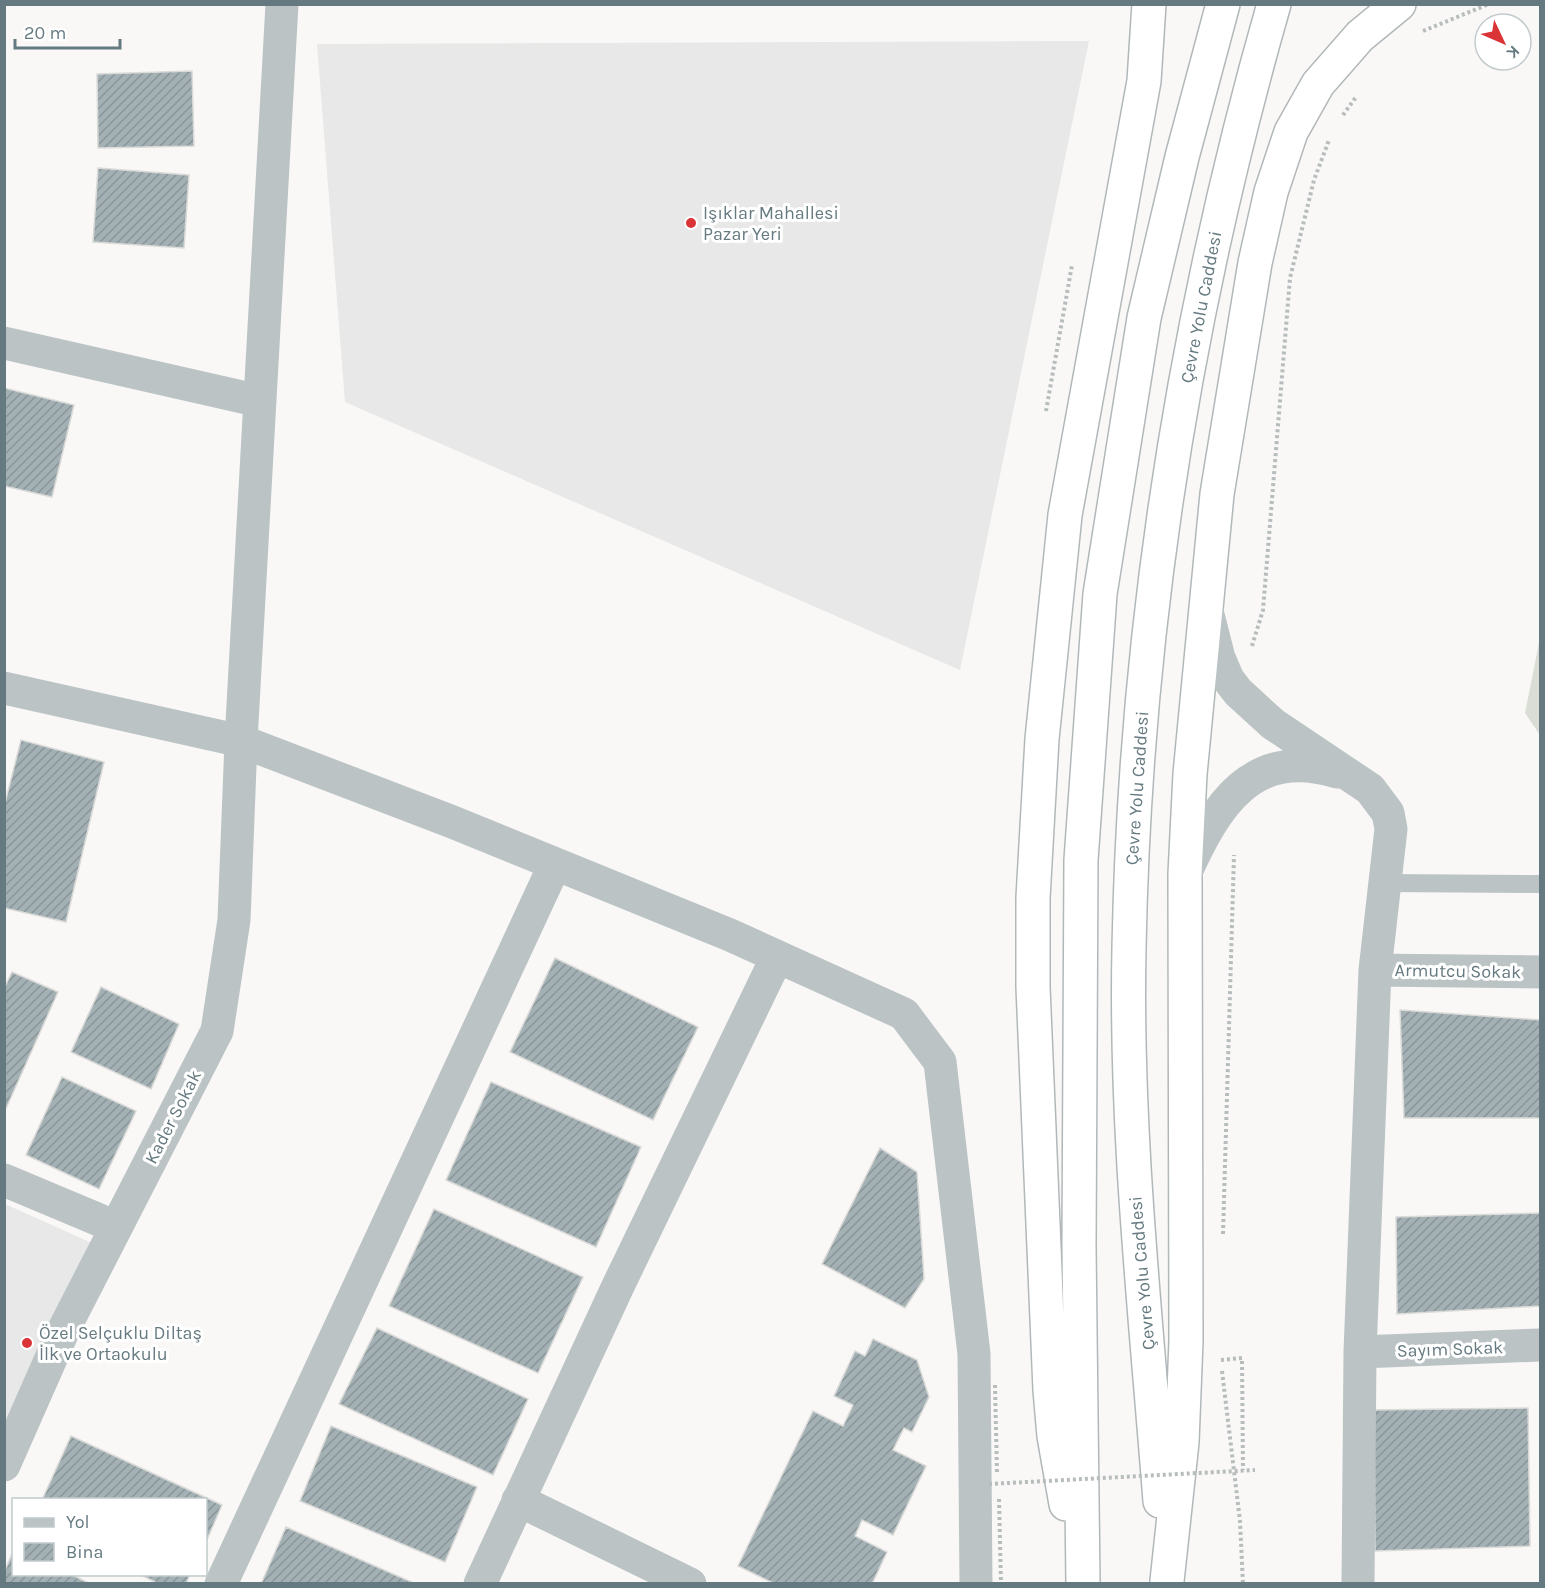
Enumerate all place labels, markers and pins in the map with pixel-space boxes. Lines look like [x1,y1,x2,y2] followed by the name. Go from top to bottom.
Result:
[703,202,839,245] place label: Işıklar Mahallesi Pazar Yeri
[684,216,698,230] marker: Işıklar Mahallesi Pazar Yeri
[39,1322,202,1365] place label: Özel Selçuklu Diltaş İlk ve Ortaokulu
[20,1336,34,1350] marker: Özel Selçuklu Diltaş İlk ve Ortaokulu

